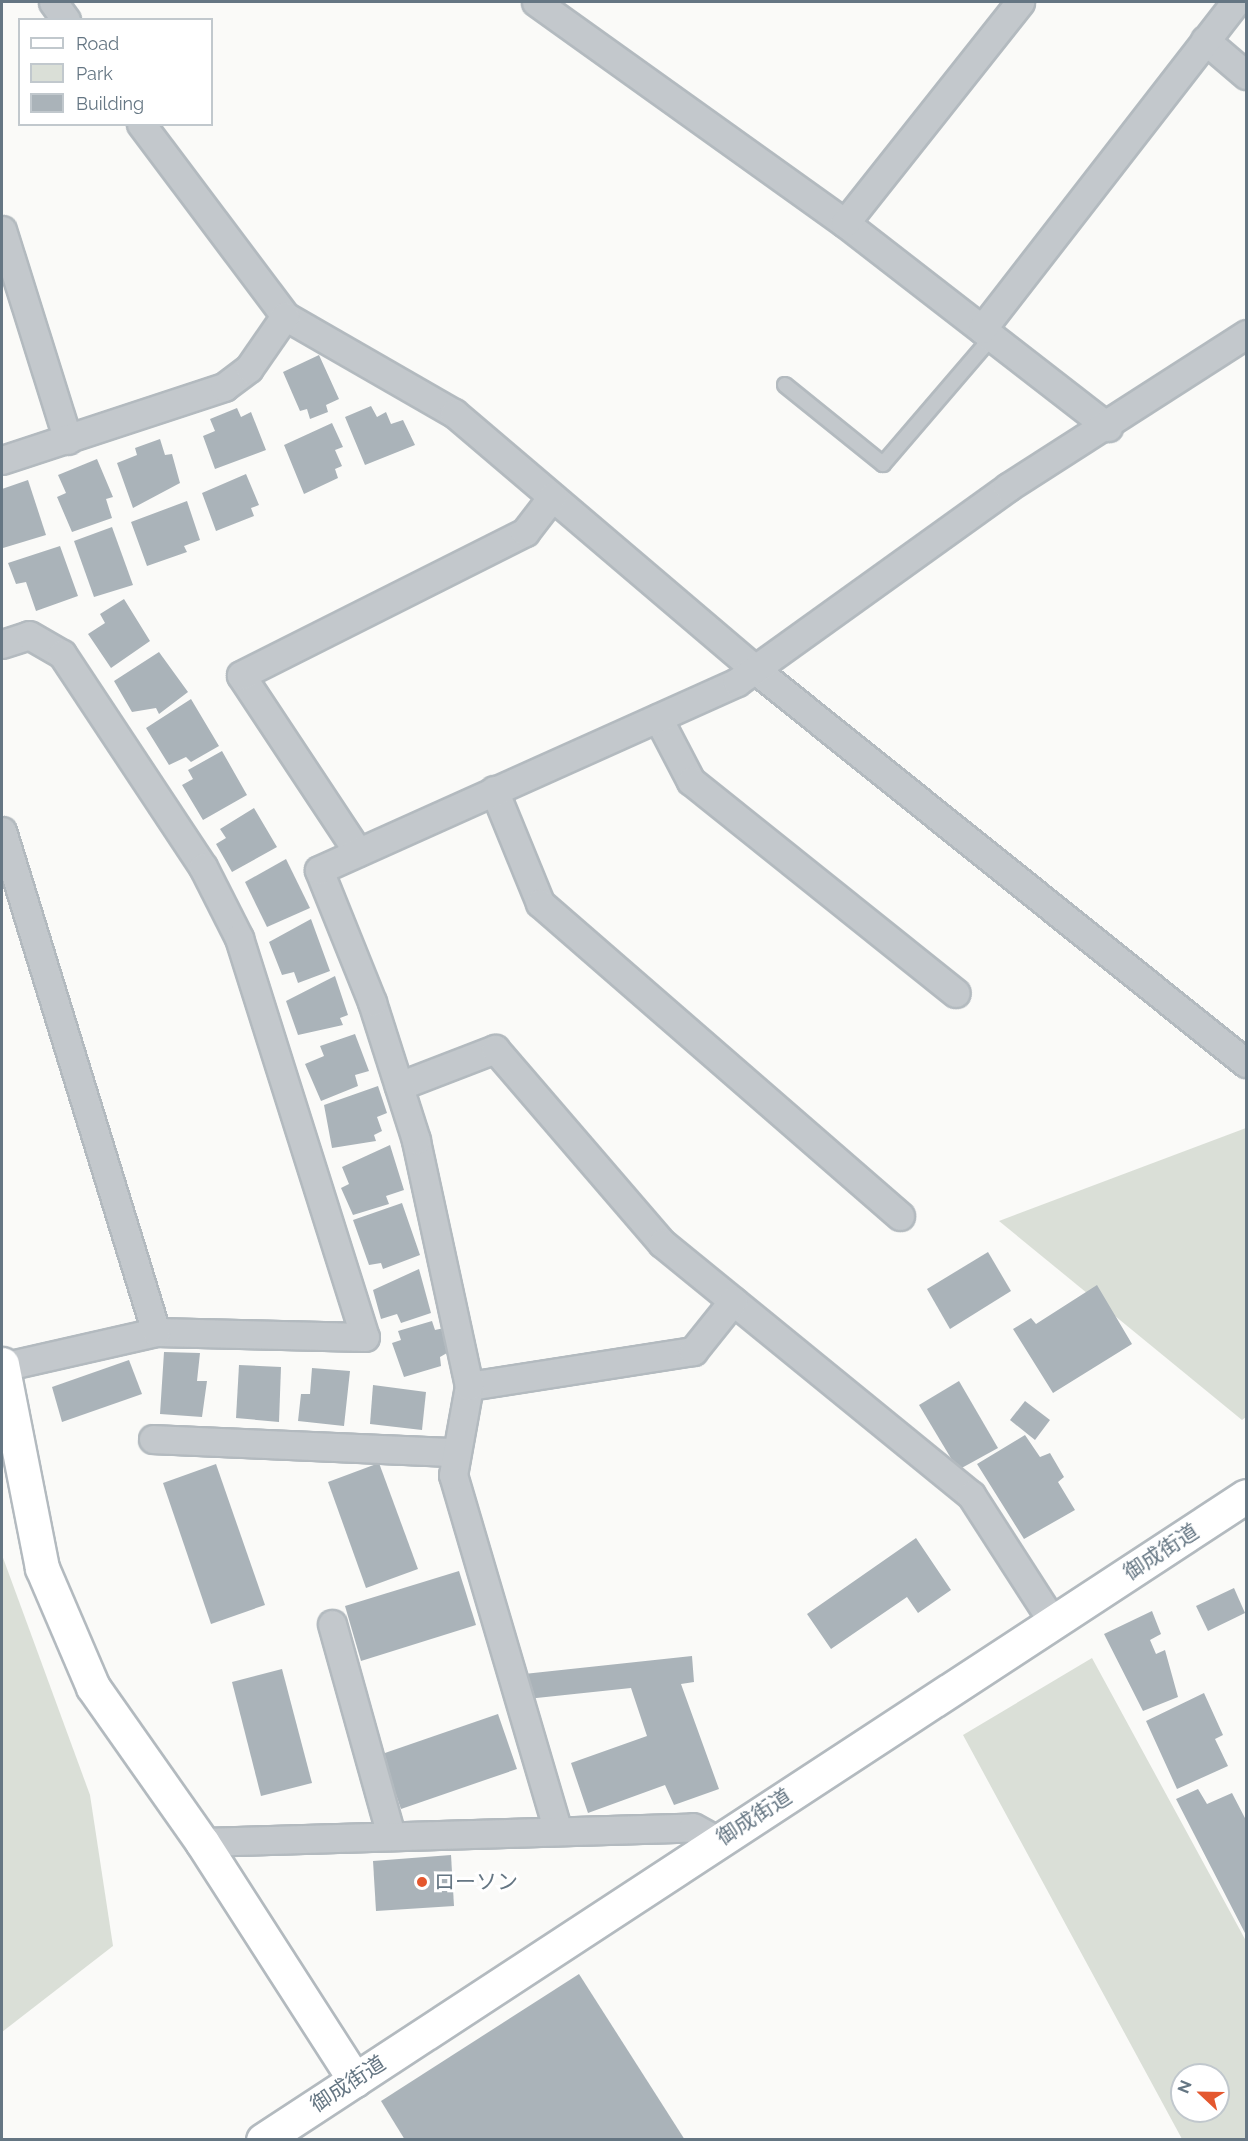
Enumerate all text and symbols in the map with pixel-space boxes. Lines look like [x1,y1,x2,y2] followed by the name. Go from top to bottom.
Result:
[18,18,213,126] legend
[76,33,119,54] text: Road
[76,63,113,84] text: Park
[76,93,144,114] text: Building
[1119,1519,1203,1585] street label: 御成街道
[712,1784,796,1850] street label: 御成街道
[434,1869,518,1895] place label: ローソン
[415,1875,429,1889] marker: ローソン
[306,2051,390,2117] street label: 御成街道
[1170,2063,1230,2123] north arrow
[1174,2078,1196,2096] text: N

